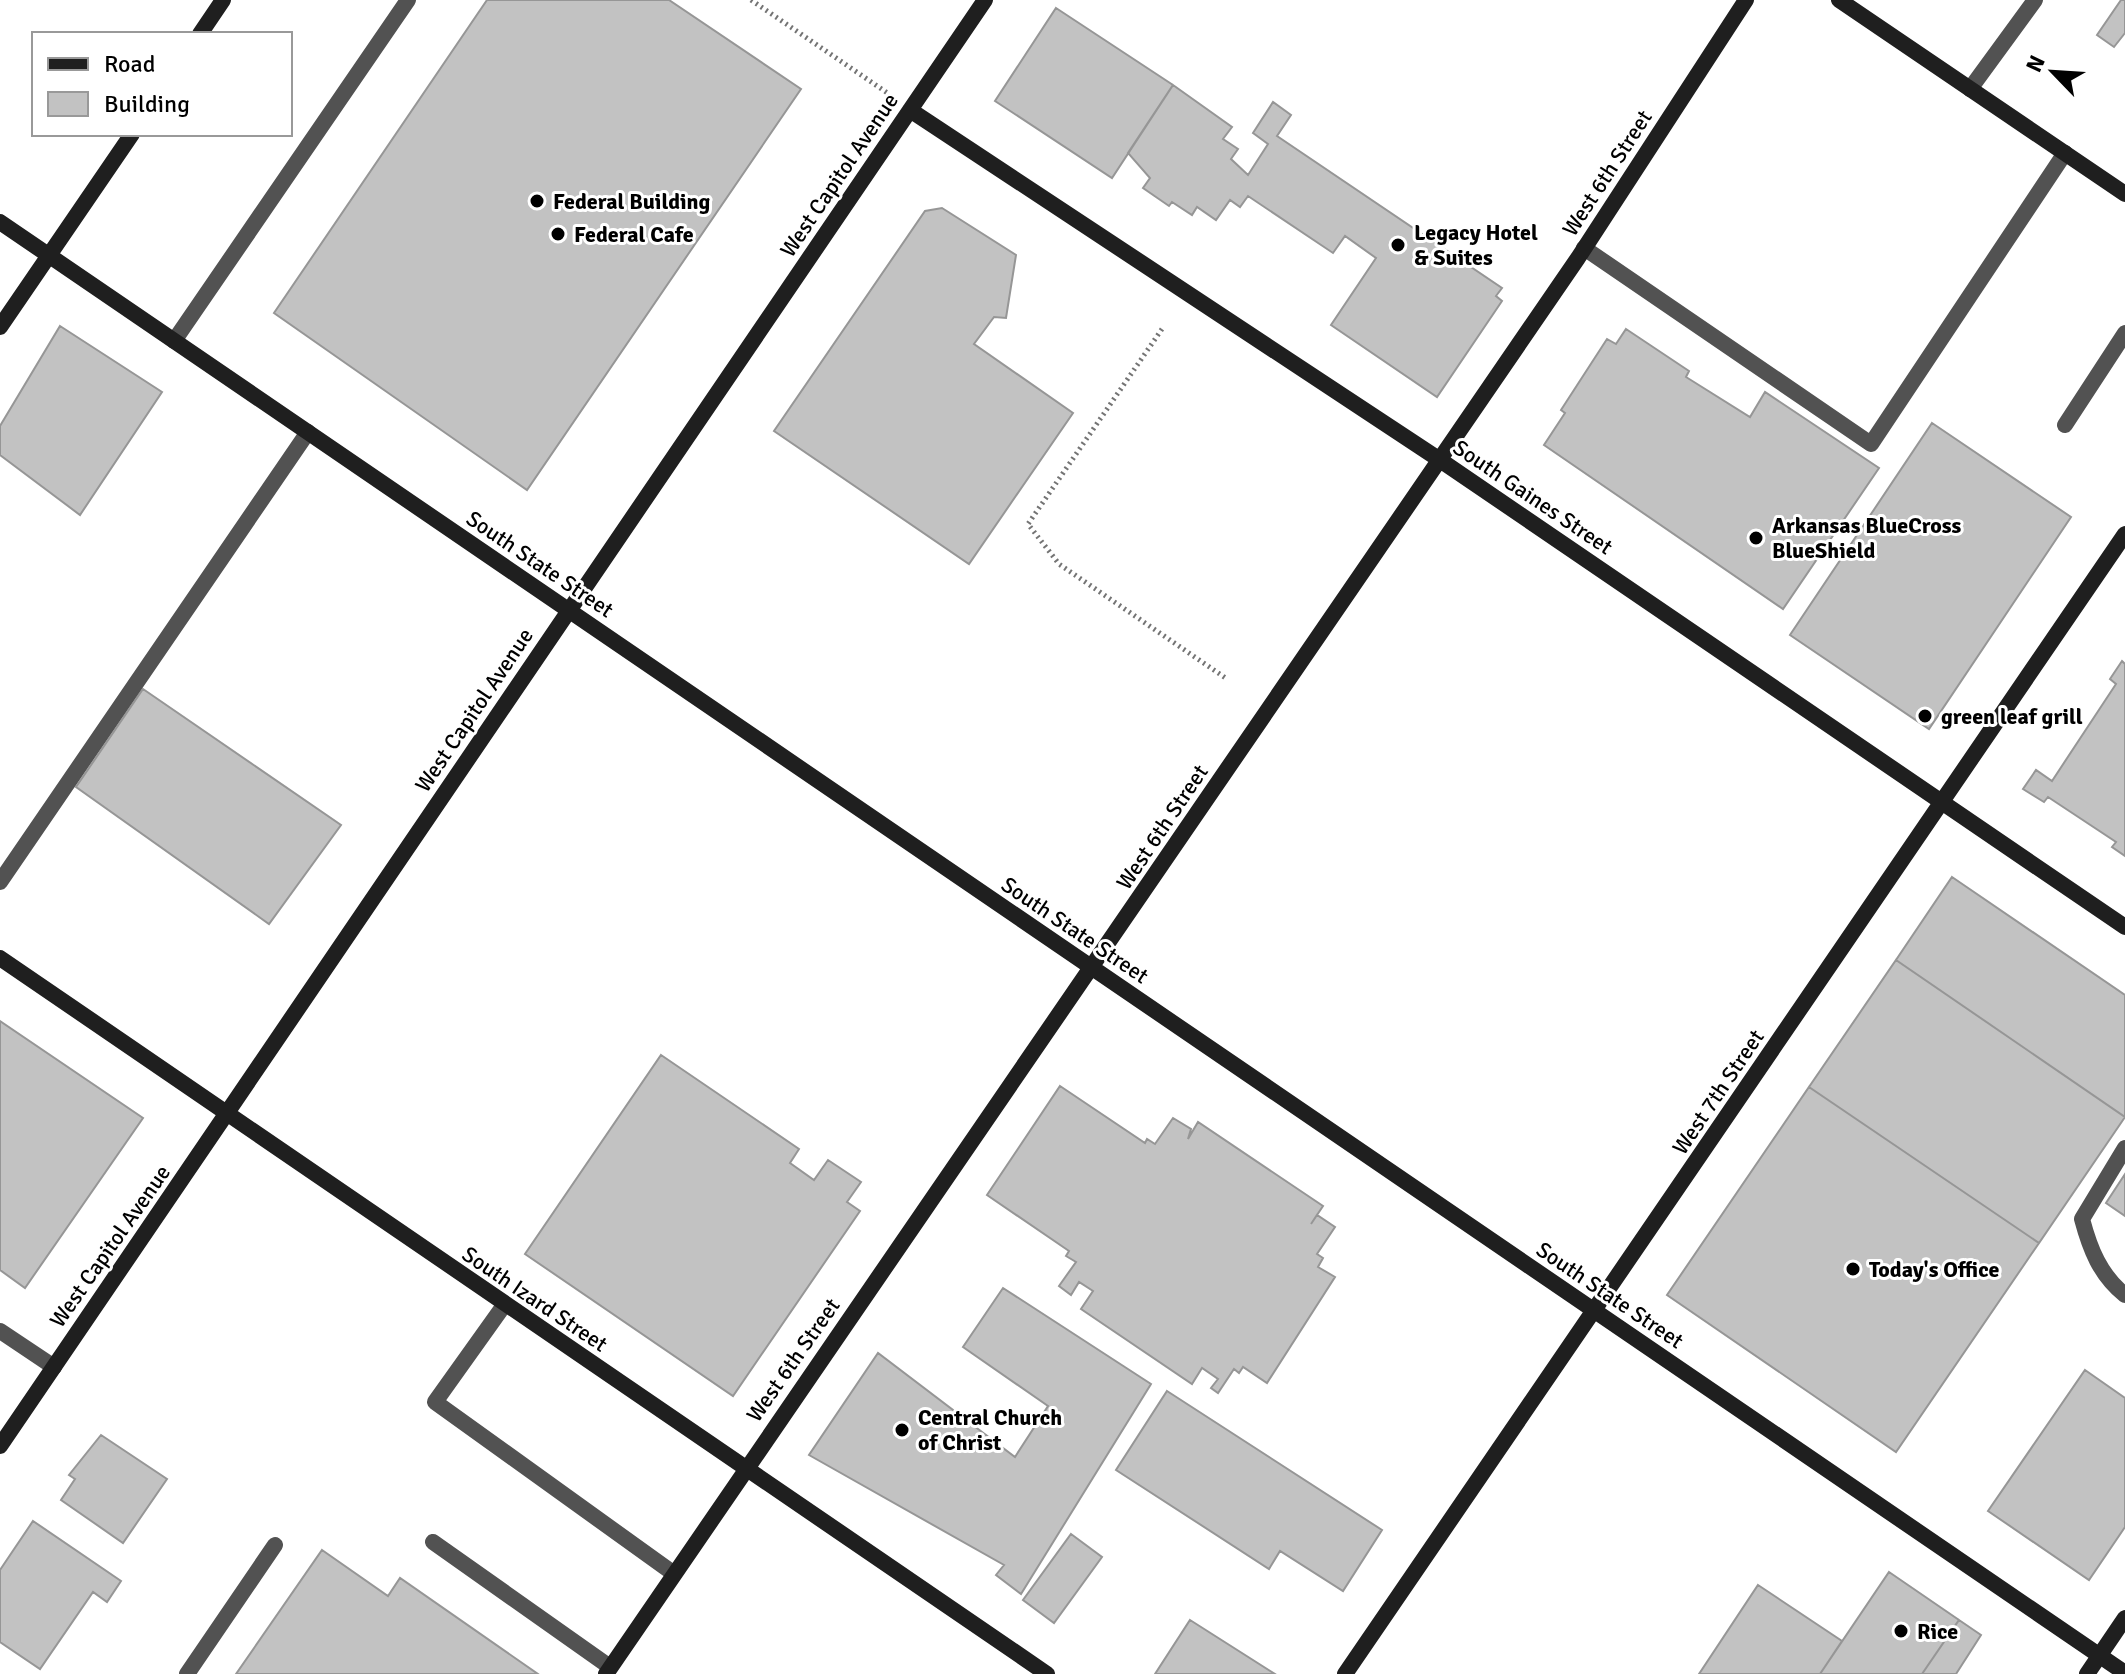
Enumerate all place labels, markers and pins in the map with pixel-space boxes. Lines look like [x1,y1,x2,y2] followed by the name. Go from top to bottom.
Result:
[553,188,711,215] place label: Federal Building
[528,192,546,210] marker: Federal Building
[1414,219,1538,271] place label: Legacy Hotel & Suites
[574,221,694,248] place label: Federal Cafe
[549,225,567,243] marker: Federal Cafe
[1389,236,1407,254] marker: Legacy Hotel & Suites
[1772,512,1961,564] place label: Arkansas BlueCross BlueShield
[1747,529,1765,547] marker: Arkansas BlueCross BlueShield
[1941,703,2083,730] place label: green leaf grill
[1916,707,1934,725] marker: green leaf grill
[1869,1256,1999,1283] place label: Today's Office
[1844,1260,1862,1278] marker: Today's Office
[918,1404,1062,1456] place label: Central Church of Christ
[893,1421,911,1439] marker: Central Church of Christ
[1917,1618,1958,1645] place label: Rice
[1892,1622,1910,1640] marker: Rice

